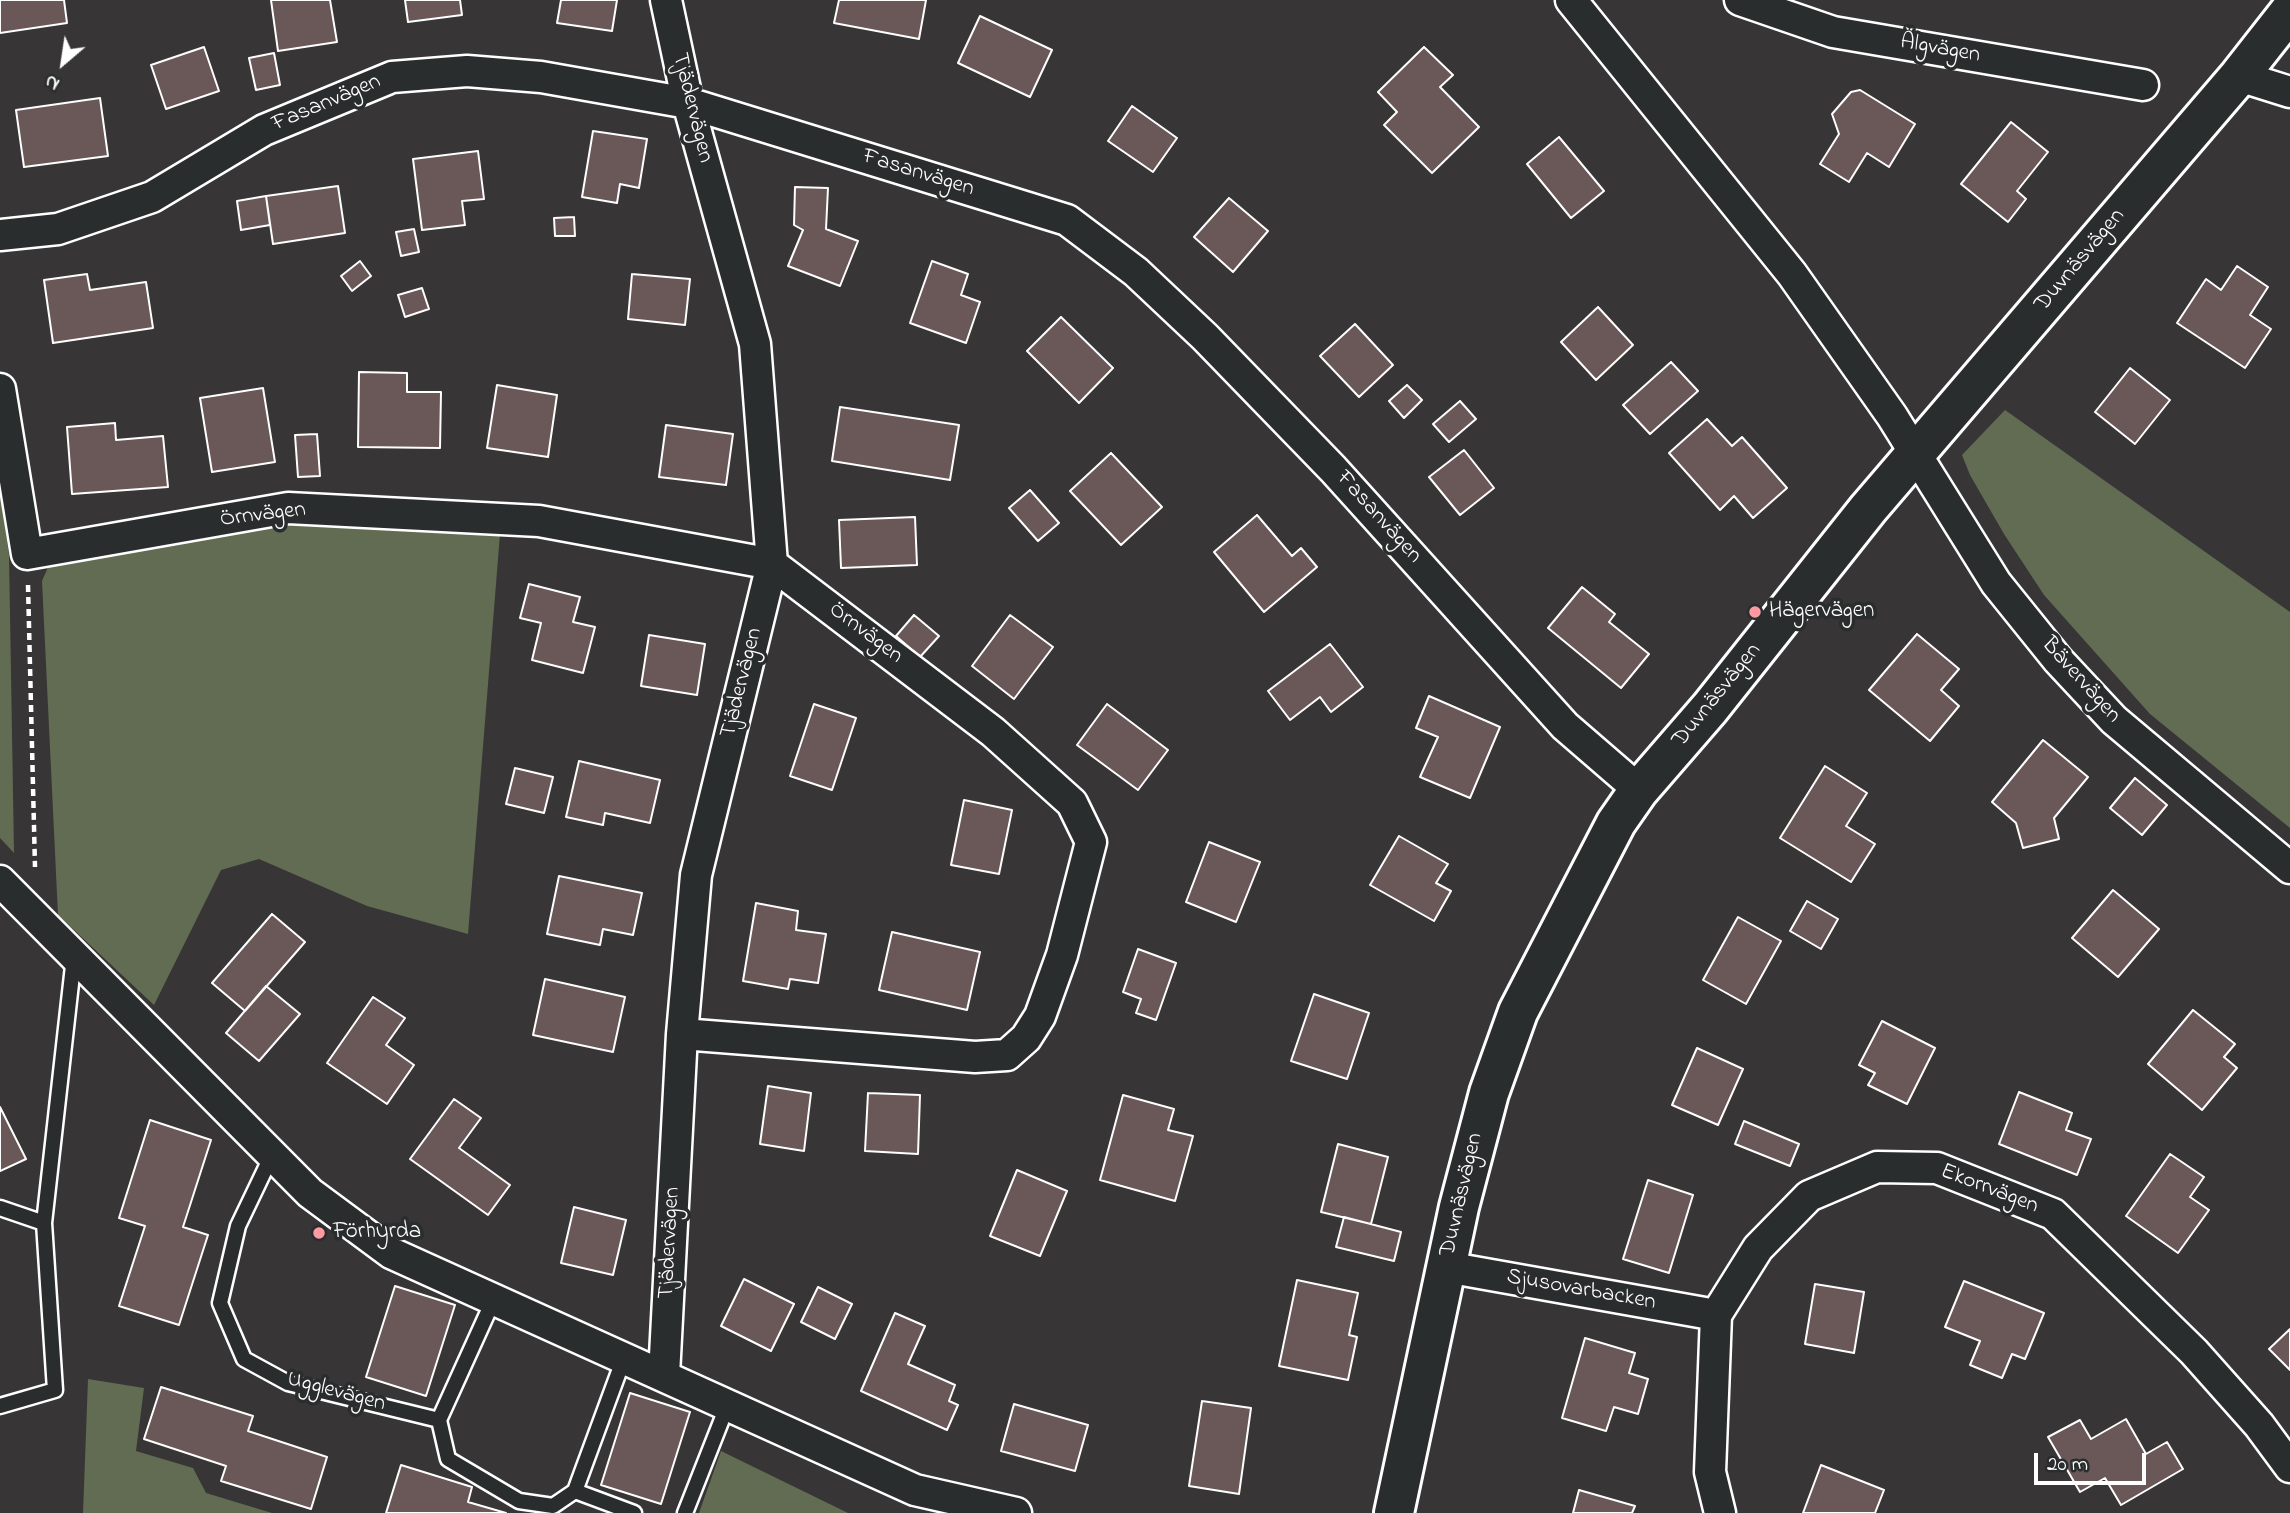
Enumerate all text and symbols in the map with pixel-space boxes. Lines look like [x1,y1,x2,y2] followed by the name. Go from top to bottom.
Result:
[28,28,98,98] north arrow
[1898,29,1982,71] street label: Älgvägen
[664,50,718,166] street label: Tjädervägen
[40,67,65,97] text: N
[269,69,385,139] street label: Fasanvägen
[859,144,977,204] street label: Fasanvägen
[2030,204,2132,318] street label: Duvnäsvägen
[1329,466,1427,570] street label: Fasanvägen
[219,497,307,535] street label: Örnvägen
[822,597,908,671] street label: Örnvägen
[1769,598,1874,626] place label: Hägervägen
[1747,604,1763,620] marker: Hägervägen
[716,625,770,741] street label: Tjädervägen
[2034,632,2126,730] street label: Bävervägen
[1668,638,1768,754] street label: Duvnäsvägen
[1435,1130,1491,1260] street label: Duvnäsvägen
[1936,1159,2042,1221] street label: Ekorrvägen
[654,1186,688,1300] street label: Tjädervägen
[333,1219,421,1247] place label: Förhyrda
[311,1225,327,1241] marker: Förhyrda
[1504,1264,1658,1318] street label: Sjusovarbacken
[284,1367,388,1419] street label: Ugglevägen
[2038,1440,2150,1484] scale bar
[2047,1450,2088,1480] text: 20 m

